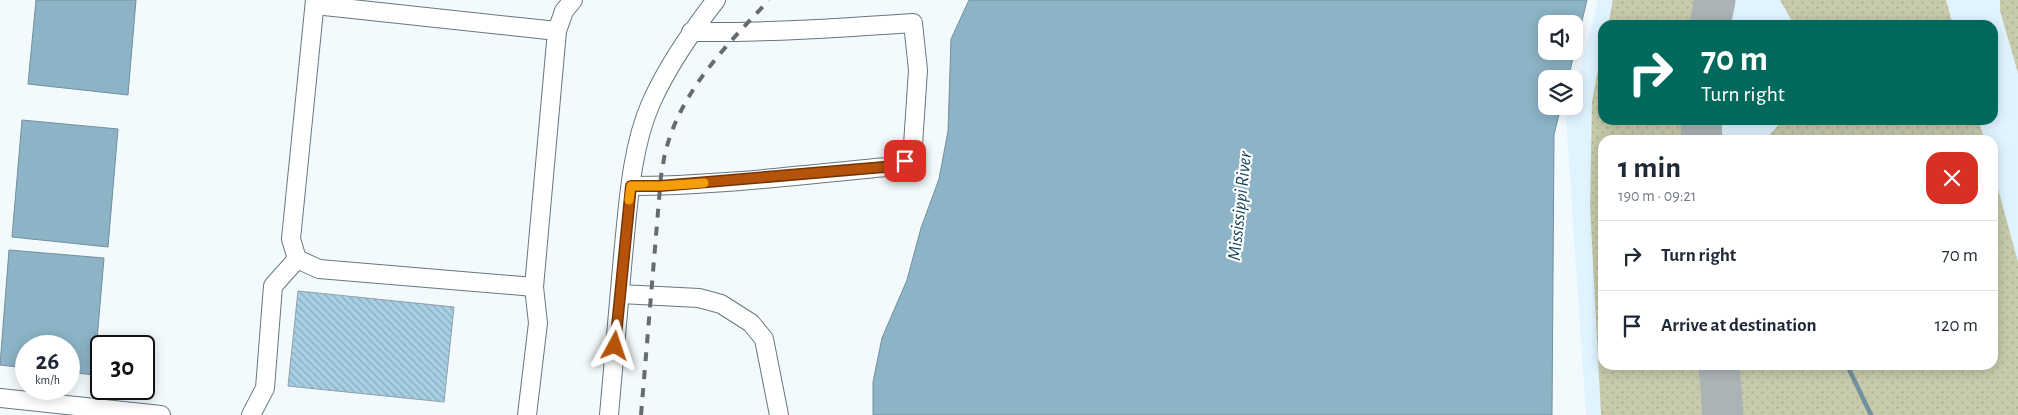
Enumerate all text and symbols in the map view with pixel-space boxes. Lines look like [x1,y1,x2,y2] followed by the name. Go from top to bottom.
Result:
[1538,15,1583,115] map controls
[1538,15,1583,60] button: sound
[1618,40,1683,105] icon: right
[1701,42,1768,77] text: 70 m
[1538,70,1583,115] button: layers
[1701,83,1785,105] text: Turn right
[884,140,926,182] pin
[891,147,919,175] icon: arrive
[1225,150,1255,261] water label: Mississippi River
[1926,152,1978,204] button: close
[1618,153,1681,183] text: 1 min
[1618,188,1696,204] text: 190 m · 09:21
[1618,242,1646,270] icon: right
[1661,246,1736,265] text: Turn right
[1942,246,1978,265] text: 70 m
[1618,312,1646,340] icon: arrive
[1661,316,1817,335] text: Arrive at destination
[1934,316,1978,335] text: 120 m
[588,319,640,371] position arrow
[90,335,155,400] speed limit sign: 30
[36,349,59,374] text: 26
[35,374,60,386] text: km/h

